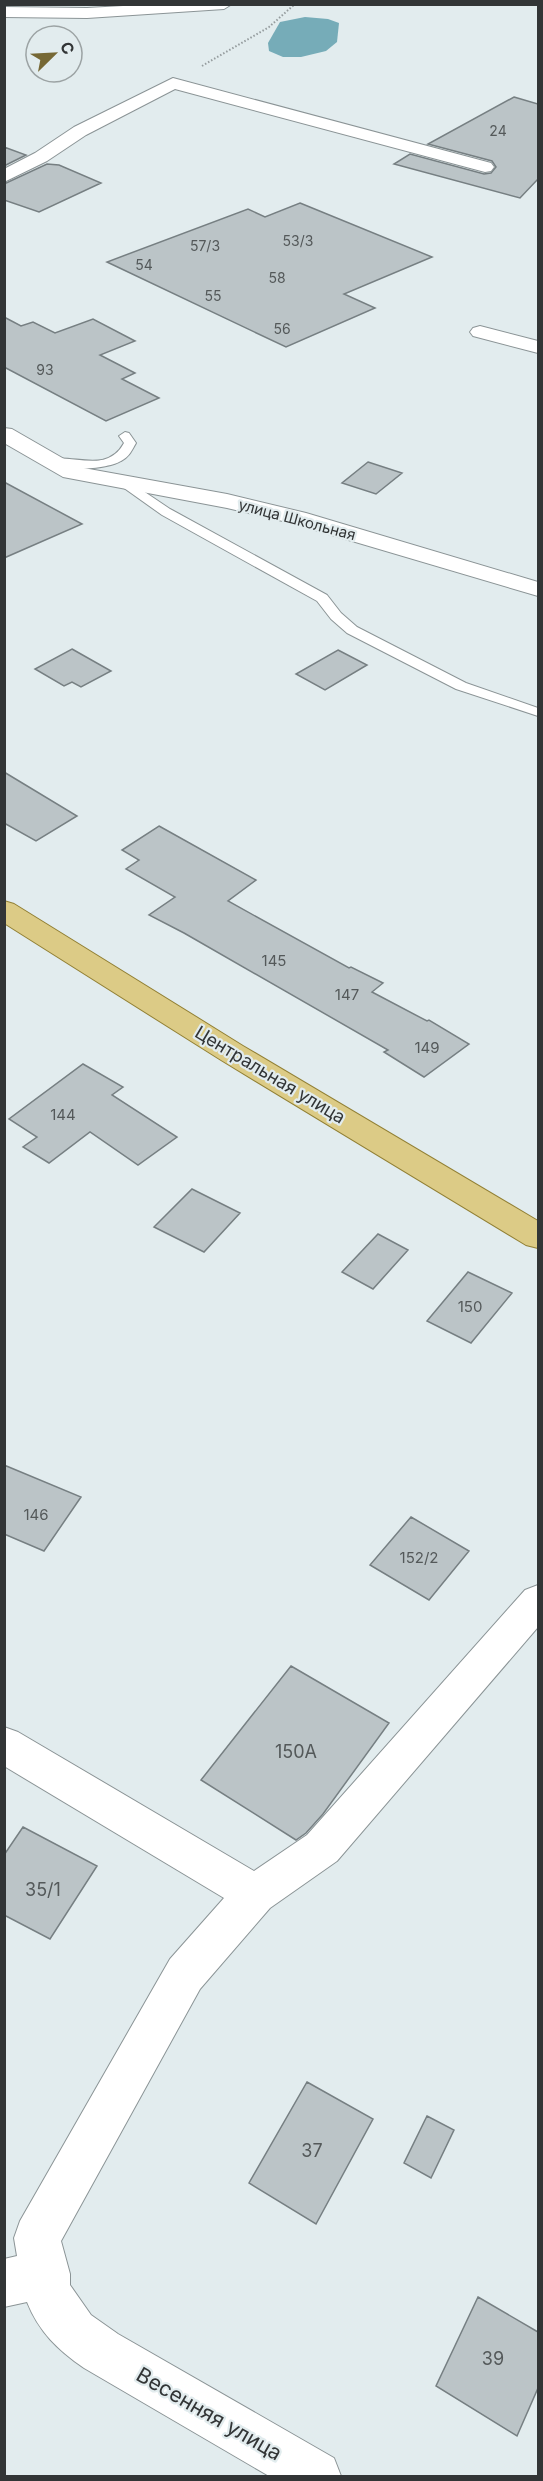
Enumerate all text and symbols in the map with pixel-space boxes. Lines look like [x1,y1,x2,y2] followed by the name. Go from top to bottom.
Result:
[24,24,84,84] north arrow
[56,38,79,58] text: С
[489,122,507,139] house number: 24
[283,232,313,249] house number: 53/3
[190,237,220,254] house number: 57/3
[135,256,153,273] house number: 54
[268,269,286,286] house number: 58
[204,287,222,304] house number: 55
[273,320,291,337] house number: 56
[36,361,54,378] house number: 93
[236,495,358,544] street label: улица Школьная
[262,951,286,970] house number: 145
[335,985,359,1004] house number: 147
[191,1021,349,1128] street label: Центральная улица
[414,1038,440,1057] house number: 149
[50,1105,76,1124] house number: 144
[458,1297,482,1316] house number: 150
[23,1505,49,1524] house number: 146
[400,1548,438,1567] house number: 152/2
[275,1741,317,1762] house number: 150А
[25,1879,61,1900] house number: 35/1
[301,2140,323,2161] house number: 37
[482,2348,504,2369] house number: 39
[132,2362,286,2465] street label: Весенняя улица

